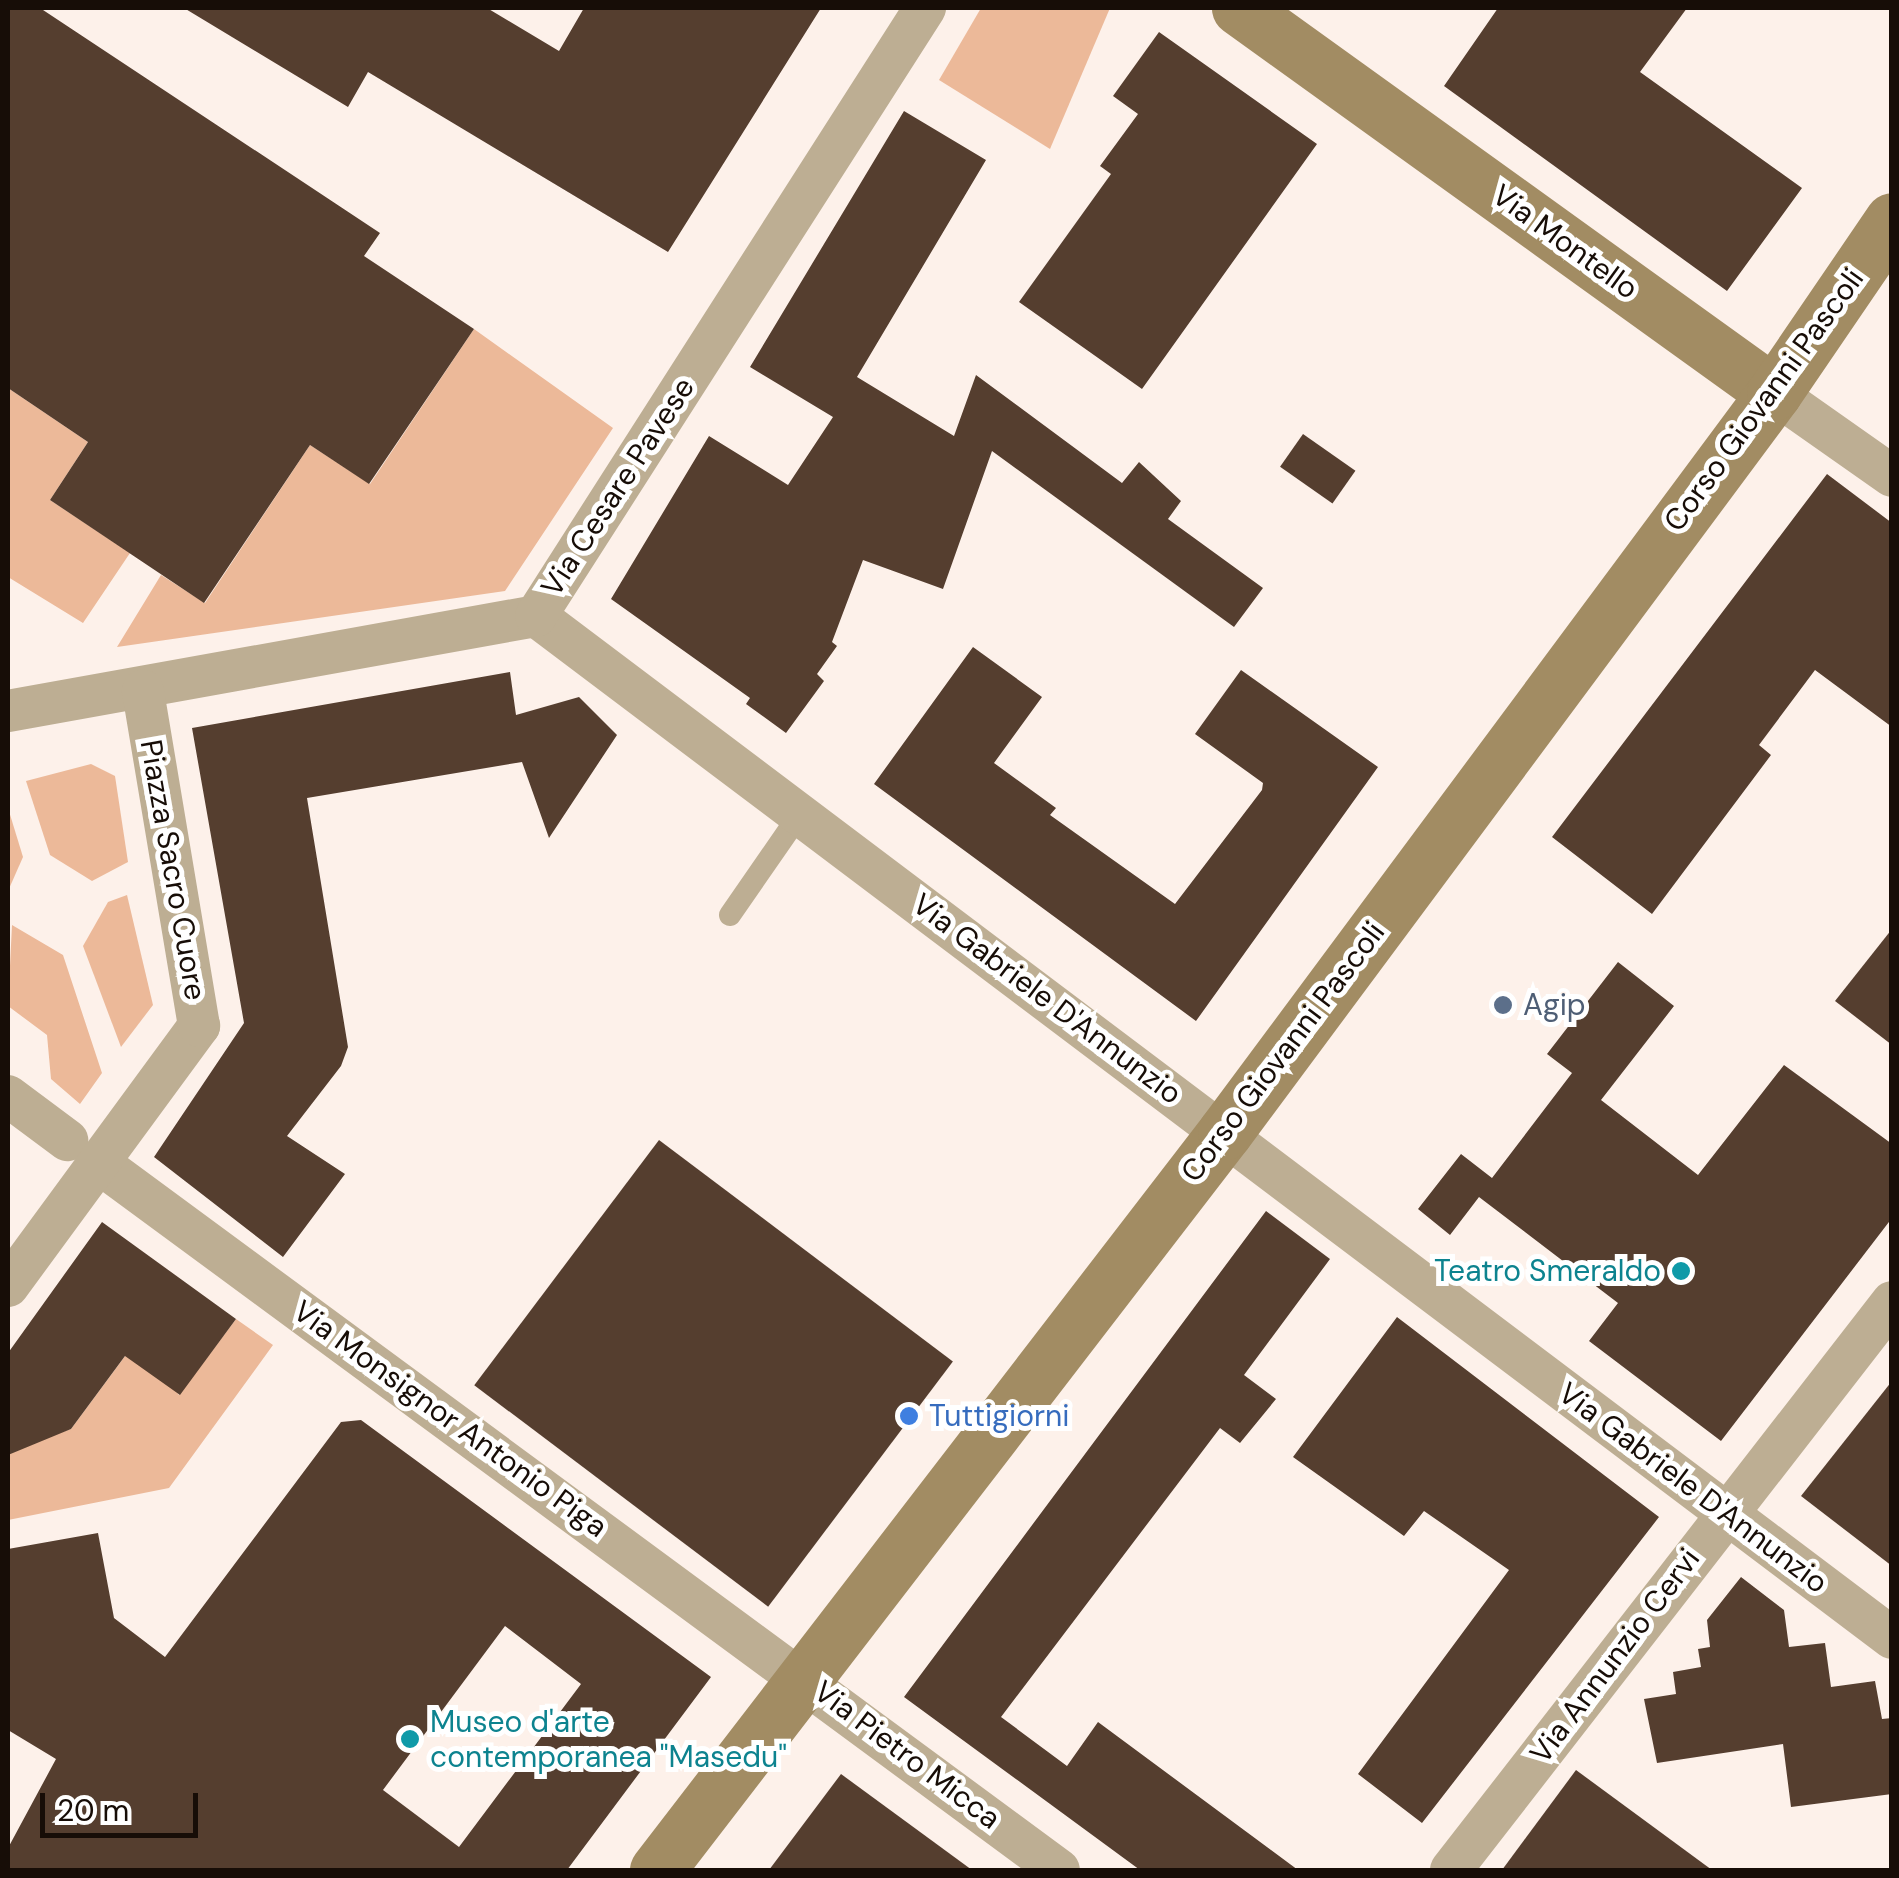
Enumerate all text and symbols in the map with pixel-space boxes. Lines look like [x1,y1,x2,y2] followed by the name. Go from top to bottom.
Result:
[1485,177,1645,307] street label: Via Montello
[1657,262,1871,538] street label: Corso Giovanni Pascoli
[534,371,702,603] street label: Via Cesare Pavese
[132,737,214,1003] street label: Piazza Sacro Cuore
[905,886,1189,1112] street label: Via Gabriele D'Annunzio
[1173,915,1393,1189] street label: Corso Giovanni Pascoli
[1523,987,1586,1023] place label: Agip
[1492,994,1514,1016] marker: Agip
[1434,1253,1661,1289] place label: Teatro Smeraldo
[1670,1260,1692,1282] marker: Teatro Smeraldo
[286,1293,614,1545] street label: Via Monsignor Antonio Piga
[1551,1375,1835,1601] street label: Via Gabriele D'Annunzio
[929,1398,1069,1434] place label: Tuttigiorni
[898,1405,920,1427] marker: Tuttigiorni
[1522,1541,1708,1771] street label: Via Annunzio Cervi
[807,1673,1007,1837] street label: Via Pietro Micca
[430,1704,787,1774] place label: Museo d'arte contemporanea "Masedu"
[399,1728,421,1750] marker: Museo d'arte contemporanea "Masedu"
[45,1773,202,1835] scale bar
[57,1791,129,1830] text: 20 m

